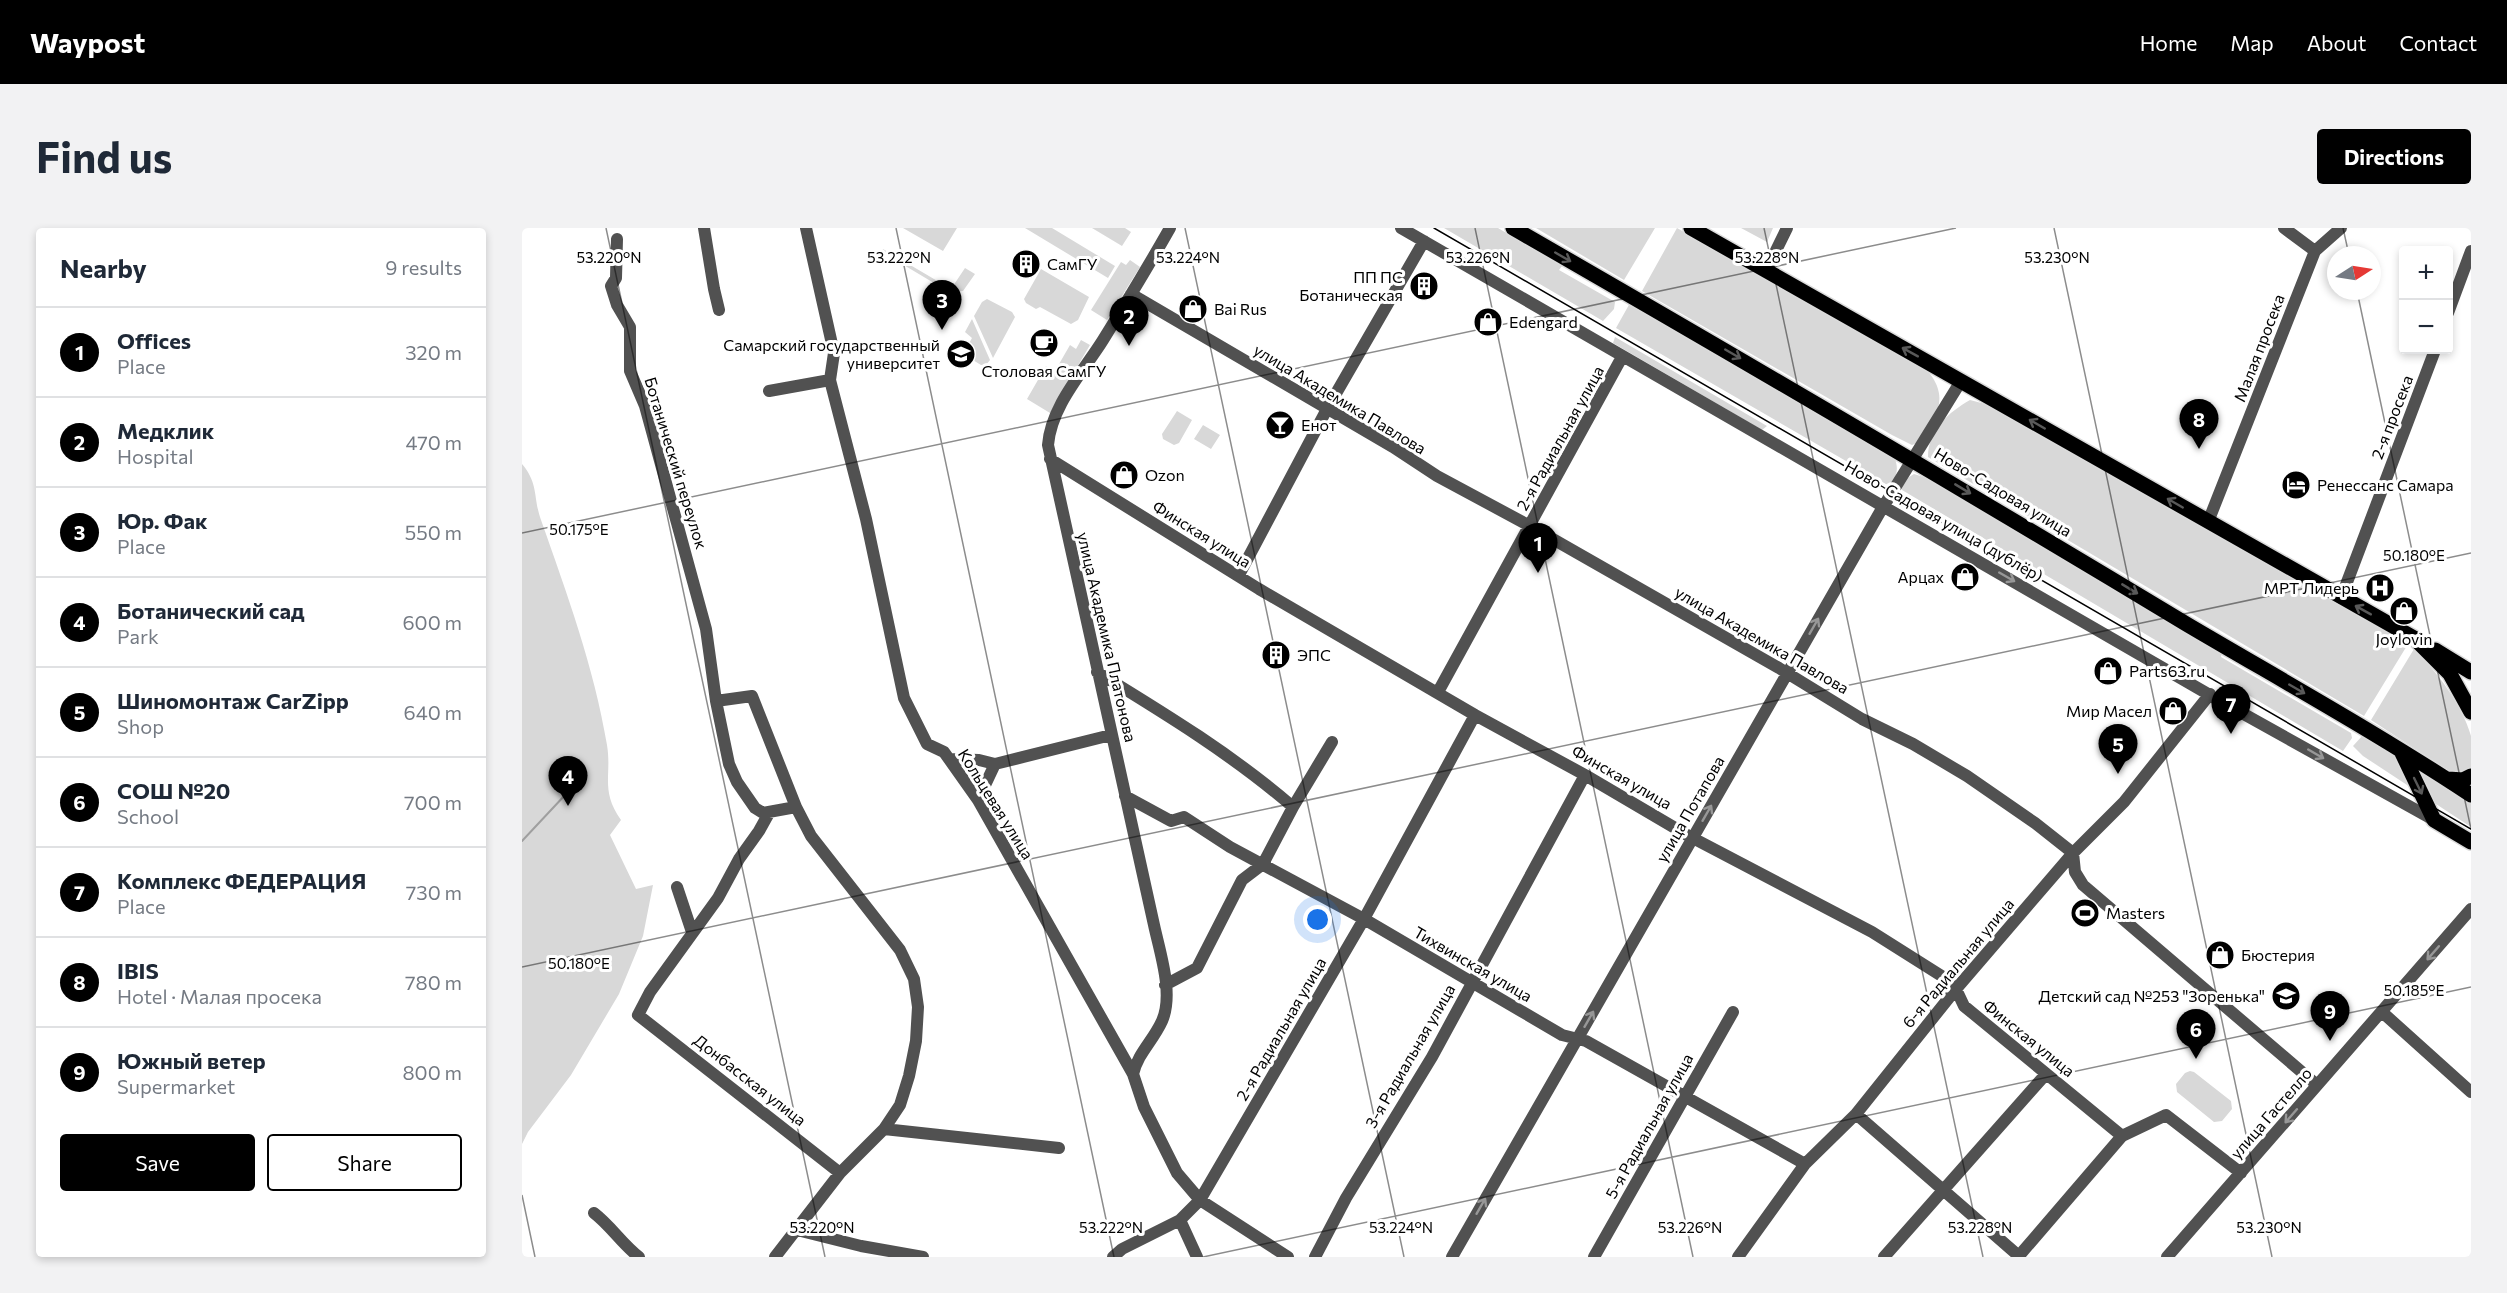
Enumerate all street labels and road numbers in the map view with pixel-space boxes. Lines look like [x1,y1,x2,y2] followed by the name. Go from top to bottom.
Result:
[2229,291,2288,404] street label: Малая просека
[1251,340,1430,458] street label: улица Академика Павлова
[1512,362,1607,513] street label: 2-я Радиальная улица
[2367,372,2416,461] street label: 2-я просека
[641,375,712,551] street label: Ботанический переулок
[1931,443,2075,540] street label: Ново-Садовая улица
[1842,456,2047,585] street label: Ново-Садовая улица (дублёр)
[1150,496,1255,571] street label: Финская улица
[1074,530,1141,744] street label: улица Академика Платонова
[1672,582,1852,697] street label: улица Академика Павлова
[1569,740,1675,813] street label: Финская улица
[955,745,1038,863] street label: Кольцевая улица
[1651,752,1728,865] street label: улица Потапова
[1898,894,2017,1031] street label: 6-я Радиальная улица
[1411,922,1536,1005] street label: Тихвинская улица
[1232,954,1329,1104] street label: 2-я Радиальная улица
[1361,981,1458,1131] street label: 3-я Радиальная улица
[1980,995,2079,1080] street label: Финская улица
[690,1030,810,1129] street label: Донбасская улица
[1601,1050,1696,1202] street label: 5-я Радиальная улица
[2226,1063,2315,1162] street label: улица Гастелло

